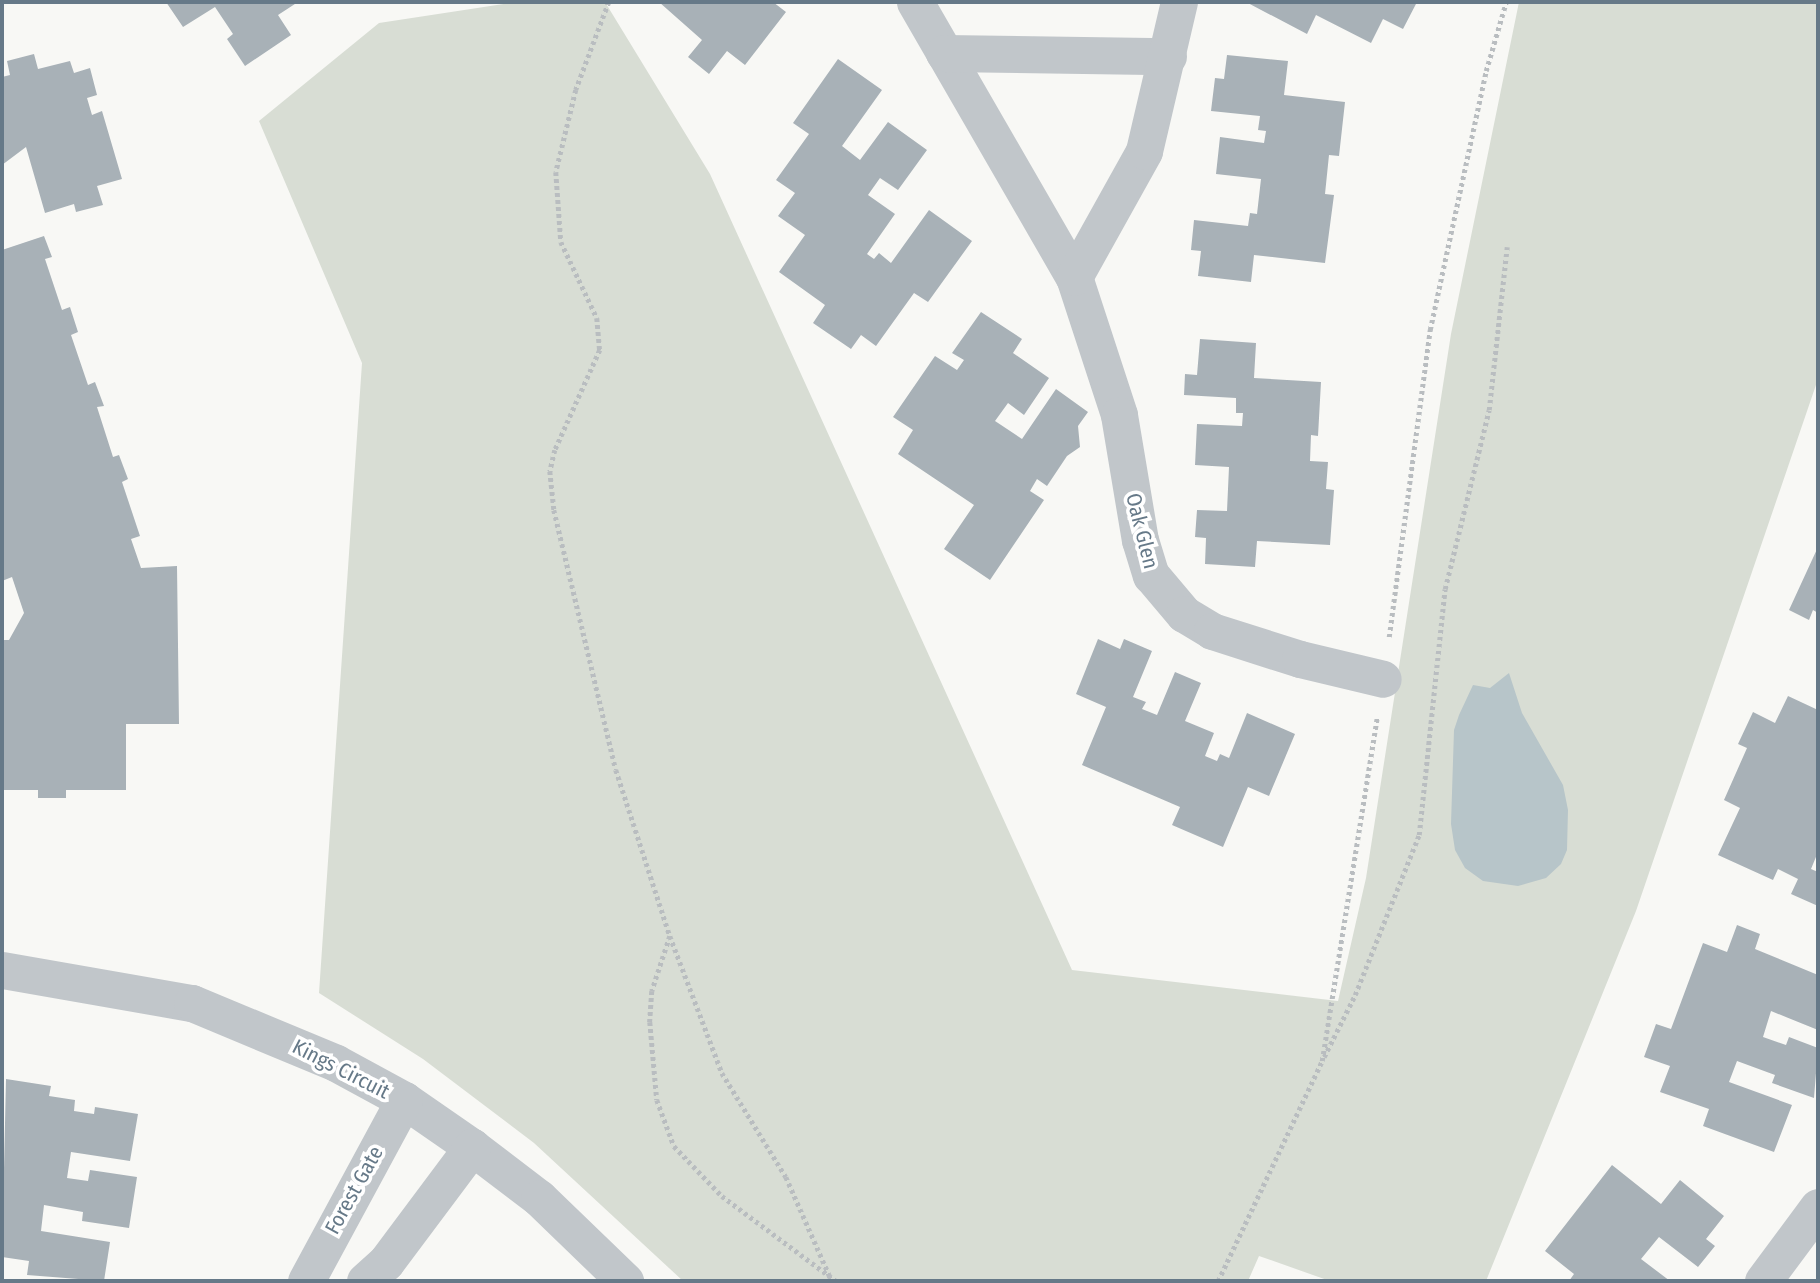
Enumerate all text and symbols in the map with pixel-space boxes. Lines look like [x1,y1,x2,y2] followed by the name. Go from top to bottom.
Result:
[1120,491,1164,571] street label: Oak Glen
[288,1034,394,1104] street label: Kings Circuit
[320,1142,388,1238] street label: Forest Gate

